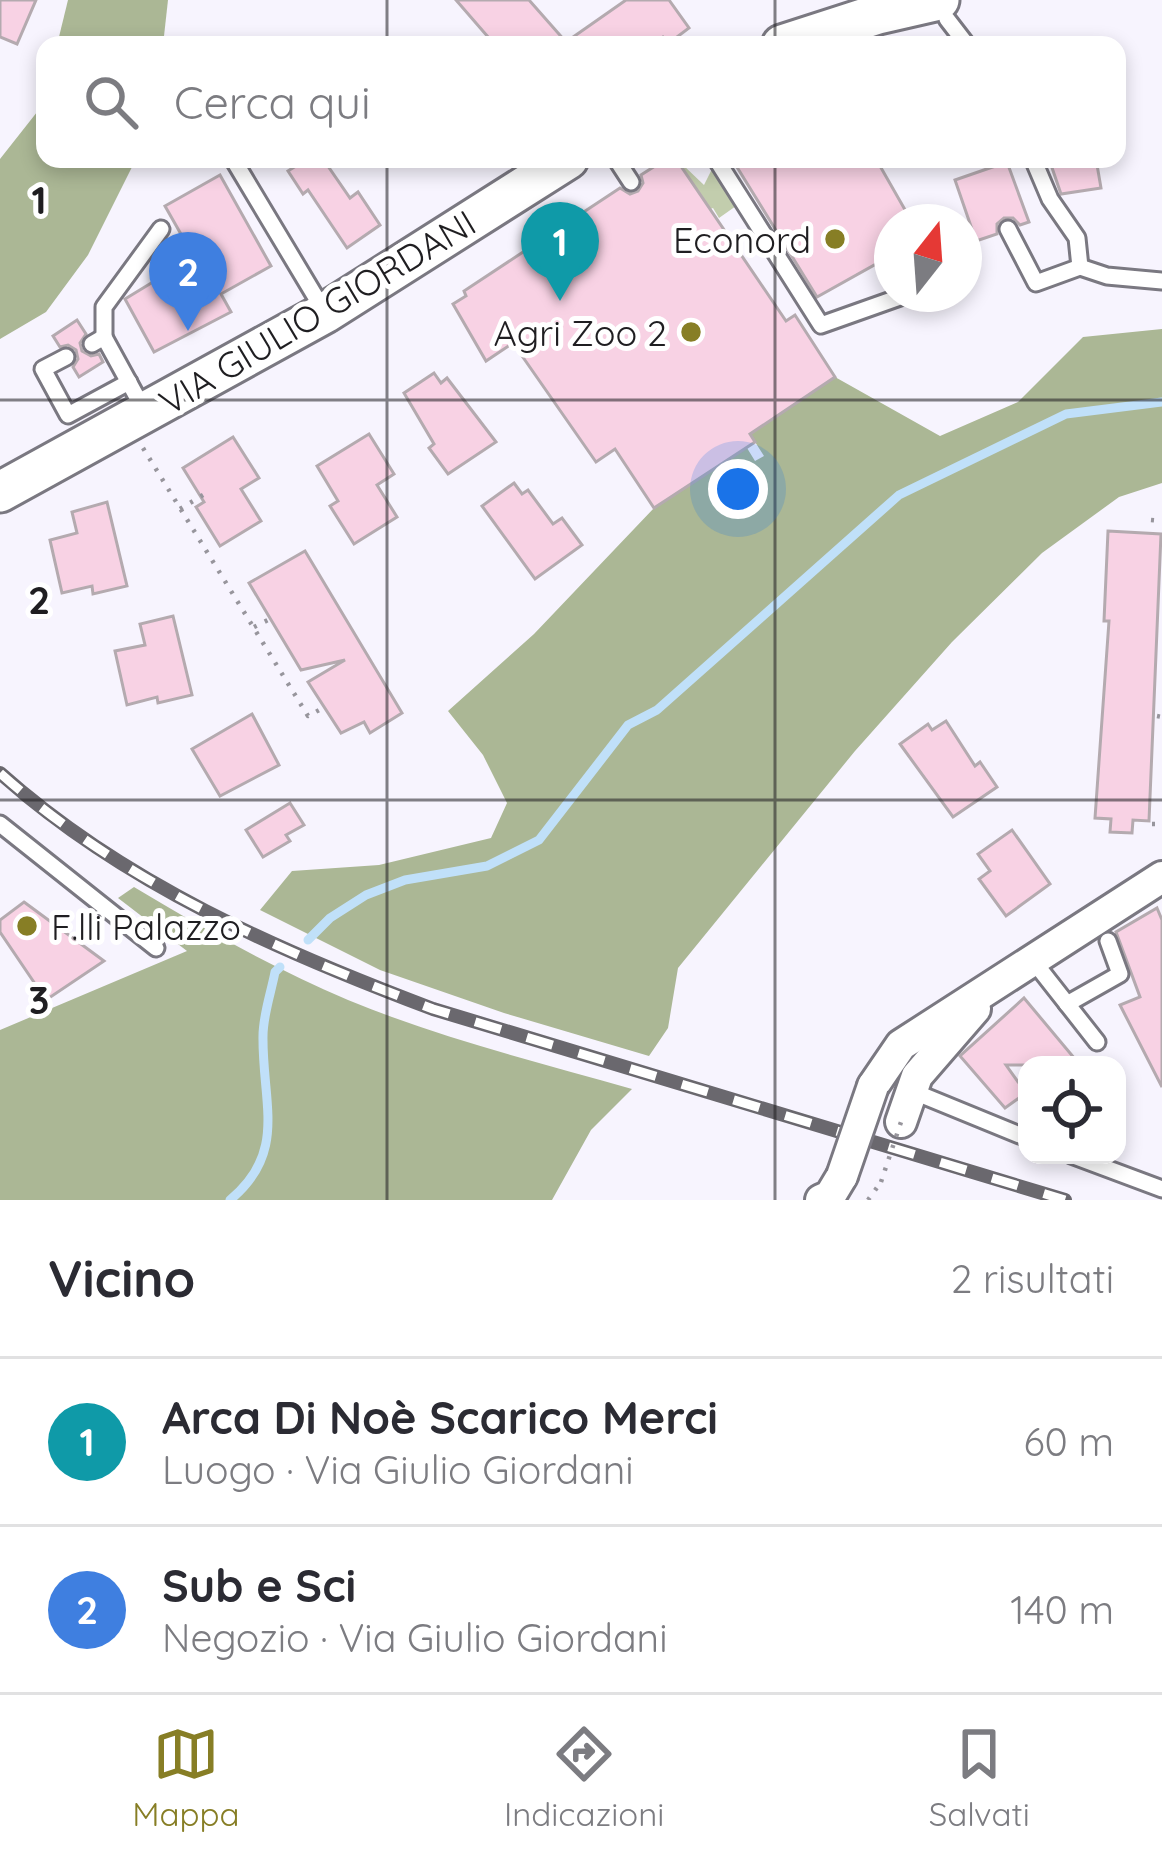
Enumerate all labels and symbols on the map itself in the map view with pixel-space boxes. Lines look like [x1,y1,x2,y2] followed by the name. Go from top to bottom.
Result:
[31,175,47,224] text: 1
[151,200,483,424] street label: VIA GIULIO GIORDANI
[521,202,599,301] pin: 1
[874,204,982,312] north arrow
[673,217,811,262] place label: Econord
[822,226,848,252] marker: Econord
[149,232,227,331] pin: 2
[494,310,667,355] place label: Agri Zoo 2
[678,319,704,345] marker: Agri Zoo 2
[708,459,768,519] your location
[28,575,50,624] text: 2
[51,904,241,949] place label: F.lli Palazzo
[14,913,40,939] marker: F.lli Palazzo
[29,975,49,1024] text: 3

